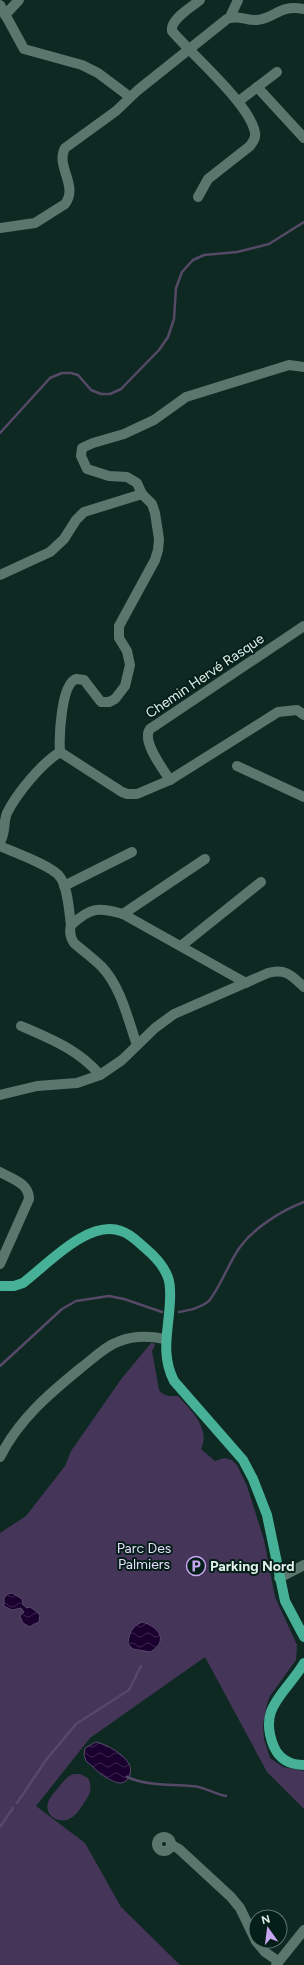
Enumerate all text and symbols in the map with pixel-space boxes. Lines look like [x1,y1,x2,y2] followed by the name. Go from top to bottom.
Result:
[143,630,268,722] street label: Chemin Hervé Rasque
[117,1540,171,1573] park label: Parc Des Palmiers
[185,1555,207,1577] parking icon: Parking Nord
[210,1558,295,1575] place label: Parking Nord
[248,1909,288,1949] north arrow
[260,1912,271,1927] text: N

